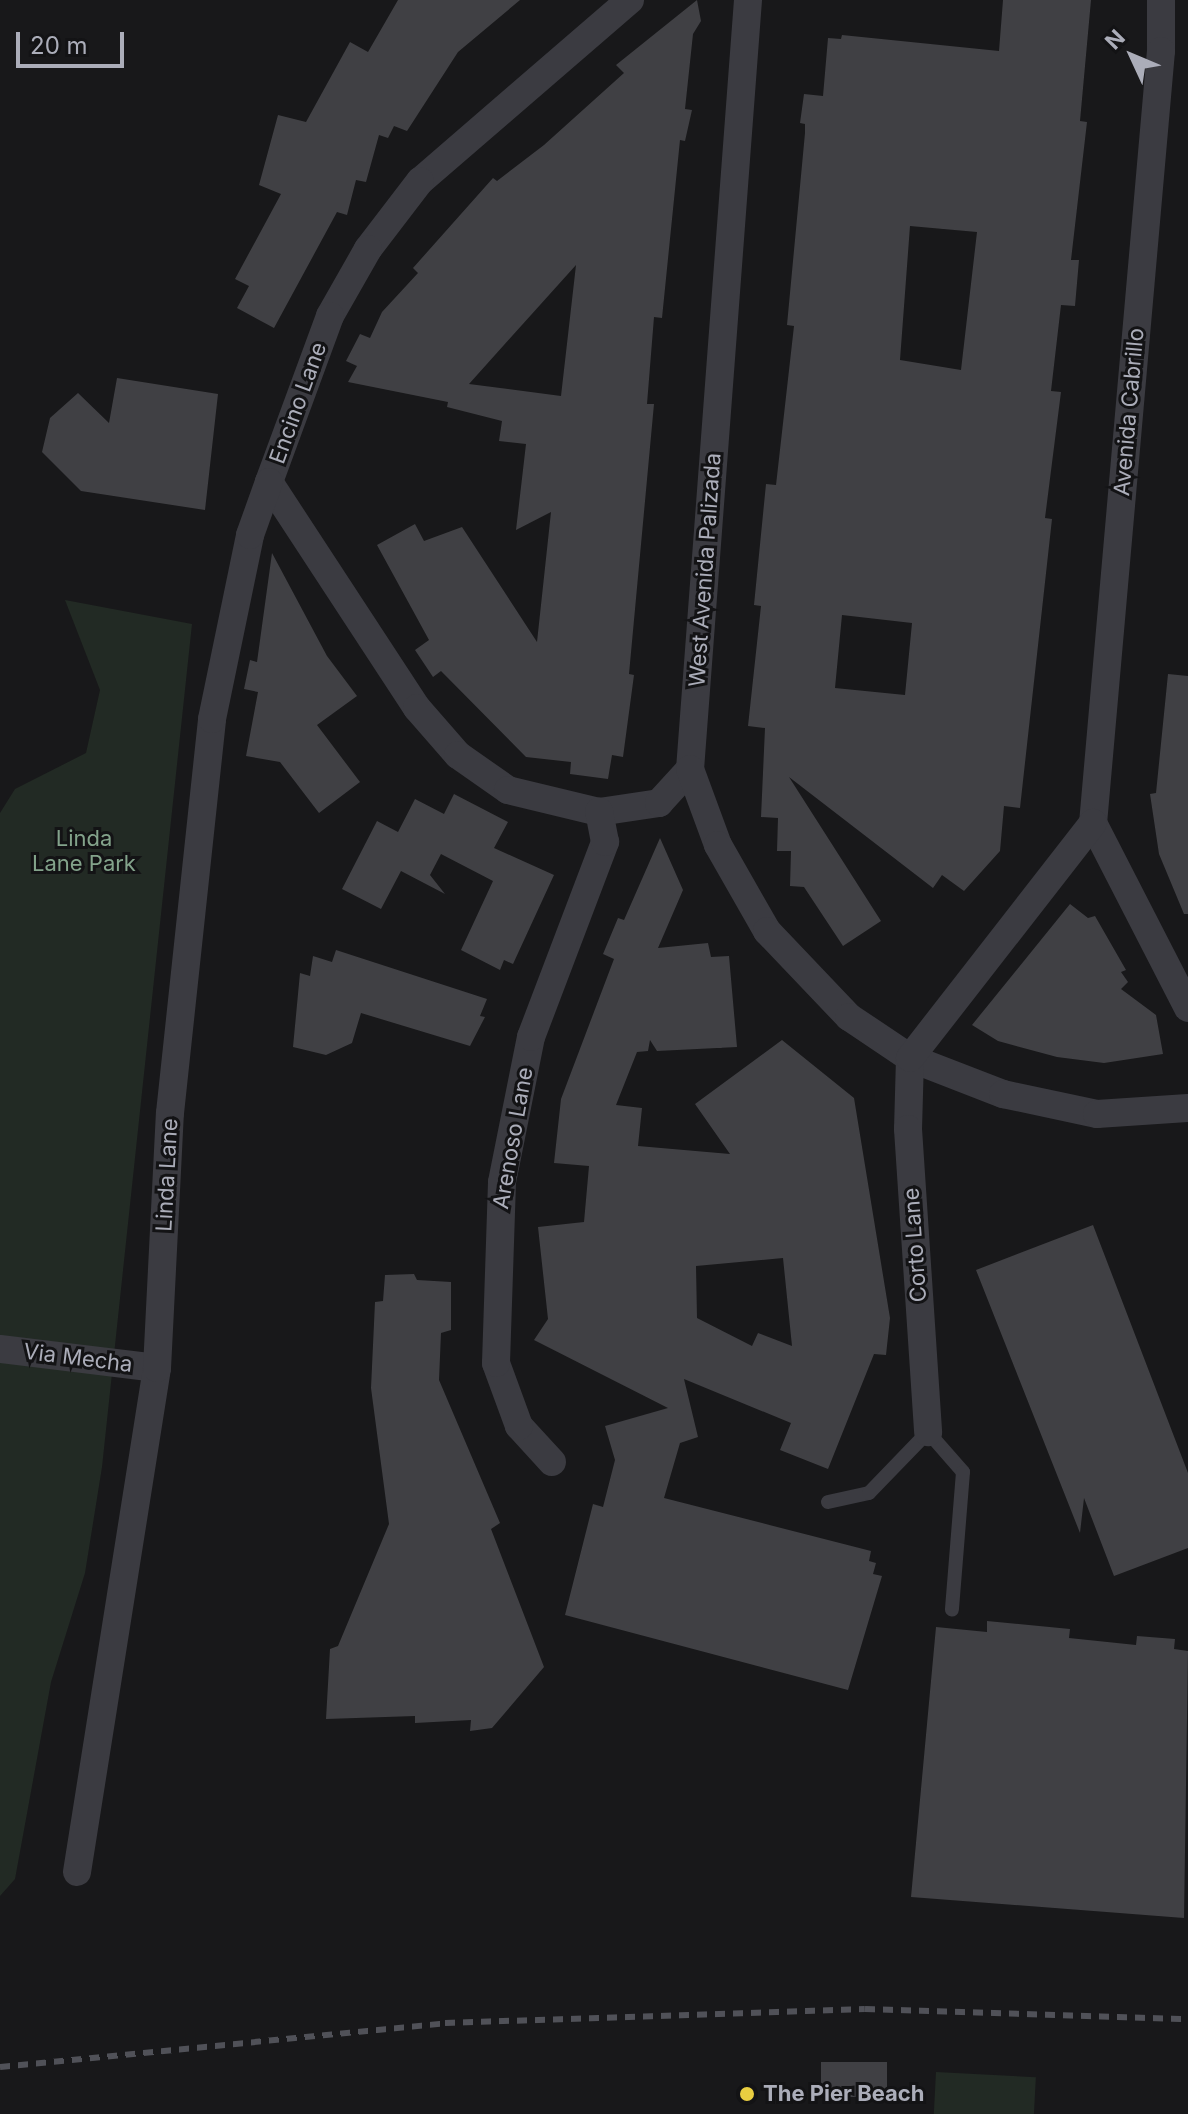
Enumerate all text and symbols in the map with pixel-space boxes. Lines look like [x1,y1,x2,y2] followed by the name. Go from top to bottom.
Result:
[20,16,128,66] scale bar
[1092,16,1172,96] north arrow
[1100,24,1130,54] text: N
[30,31,88,60] text: 20 m
[1109,327,1149,497] street label: Avenida Cabrillo
[264,339,332,467] street label: Encino Lane
[684,452,726,688] street label: West Avenida Palizada
[32,825,136,876] park label: Linda Lane Park
[488,1065,538,1211] street label: Arenoso Lane
[151,1118,183,1232] street label: Linda Lane
[898,1187,932,1303] street label: Corto Lane
[22,1338,134,1378] street label: Via Mecha
[763,2081,924,2107] place label: The Pier Beach
[738,2085,756,2103] marker: The Pier Beach

